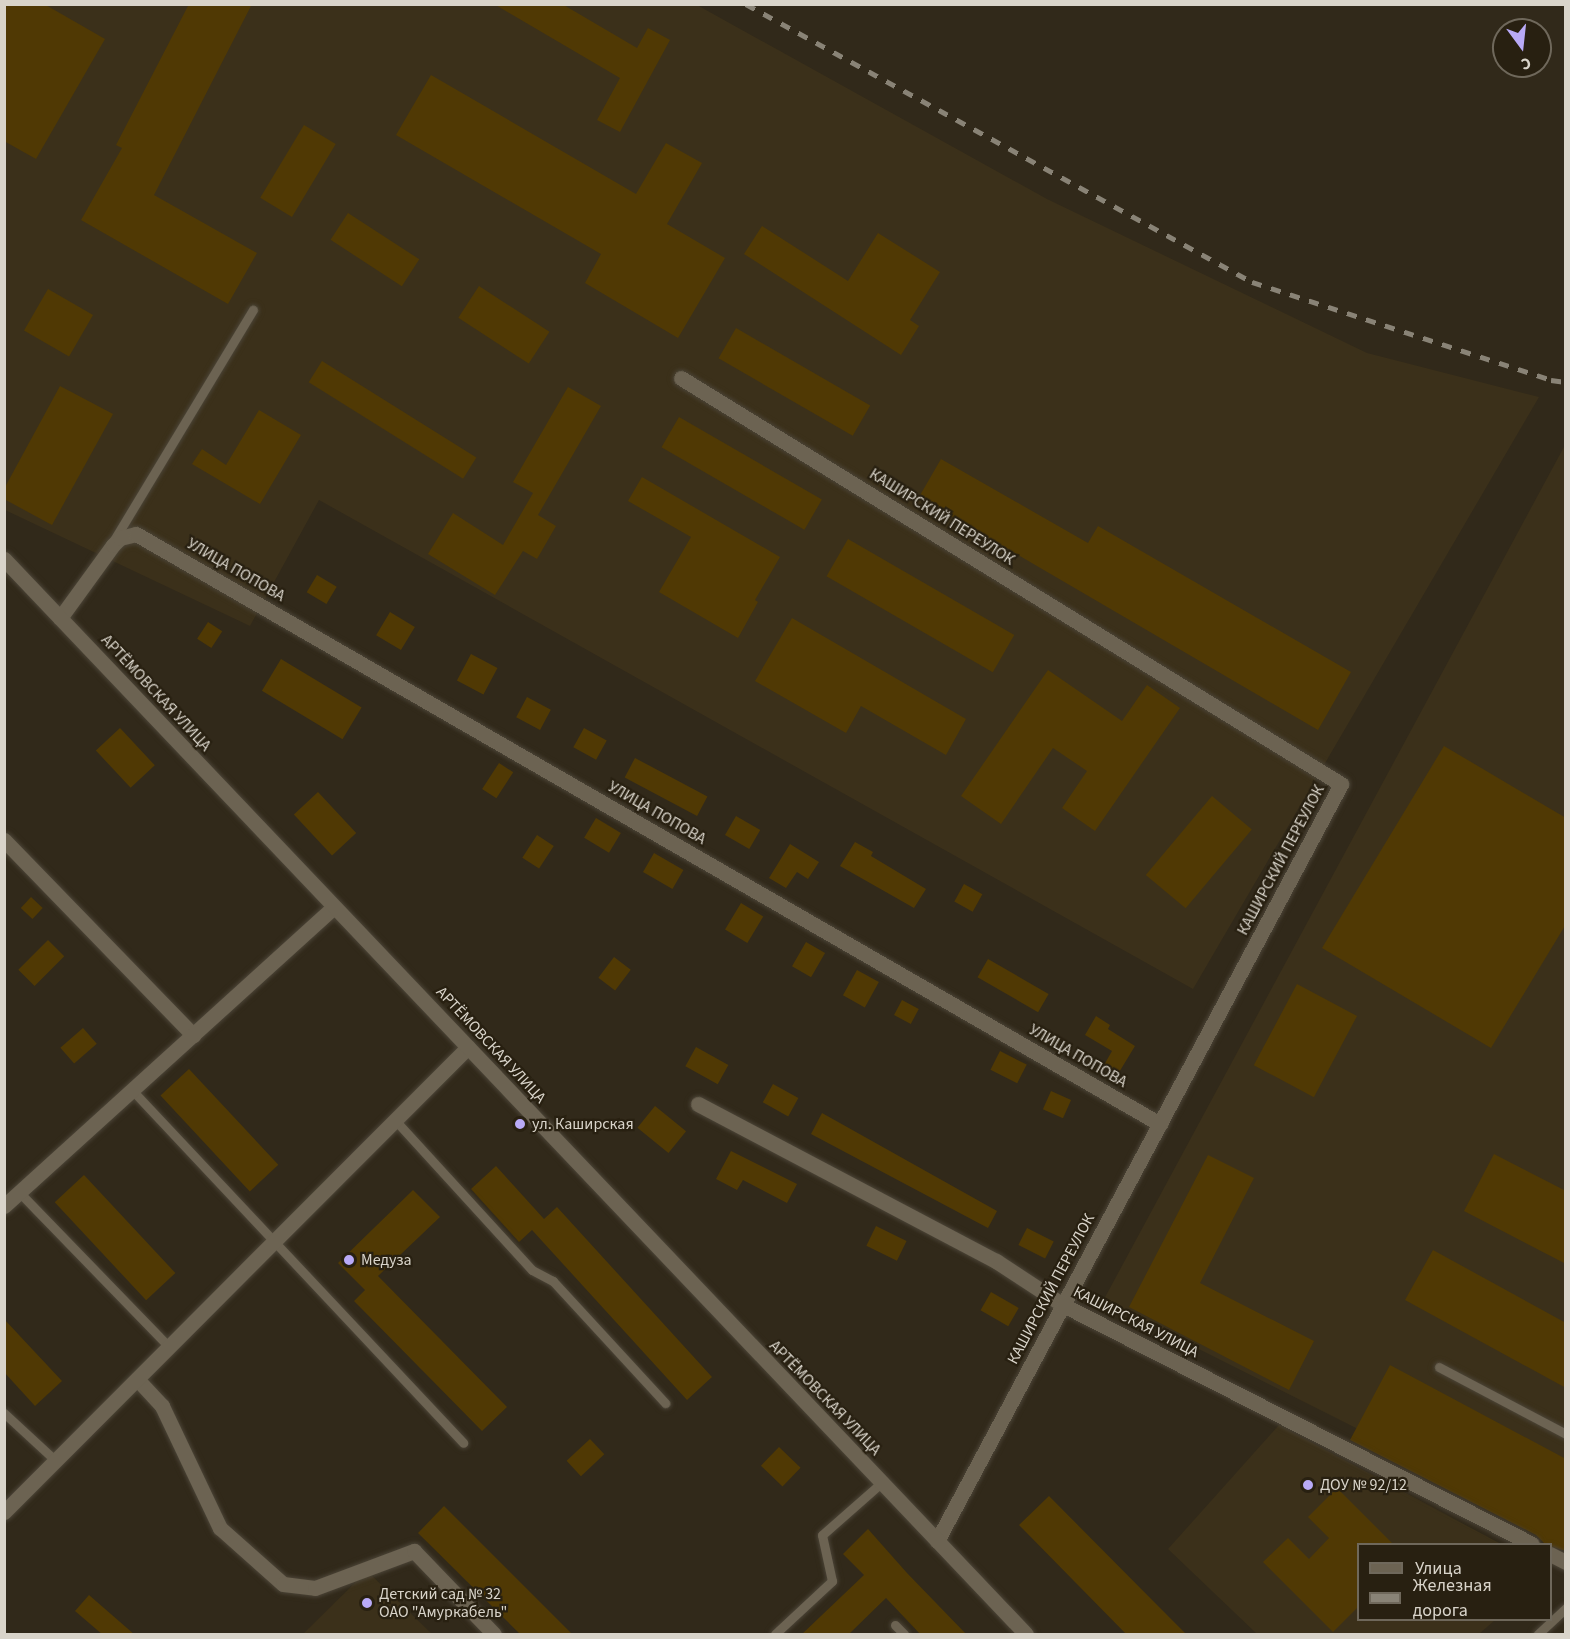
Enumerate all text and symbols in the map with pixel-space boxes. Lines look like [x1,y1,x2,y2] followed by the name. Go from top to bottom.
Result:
[1492,18,1552,78] north arrow
[1519,52,1533,75] text: С
[866,464,1018,570] street label: КАШИРСКИЙ ПЕРЕУЛОК
[184,534,288,606] street label: УЛИЦА ПОПОВА
[97,631,215,755] street label: АРТЁМОВСКАЯ УЛИЦА
[605,777,709,849] street label: УЛИЦА ПОПОВА
[1233,781,1329,939] street label: КАШИРСКИЙ ПЕРЕУЛОК
[432,983,550,1107] street label: АРТЁМОВСКАЯ УЛИЦА
[1026,1020,1130,1092] street label: УЛИЦА ПОПОВА
[532,1114,634,1134] place label: ул. Каширская
[513,1117,527,1131] marker: ул. Каширская
[1003,1210,1099,1368] street label: КАШИРСКИЙ ПЕРЕУЛОК
[361,1250,412,1270] place label: Медуза
[342,1253,356,1267] marker: Медуза
[1070,1282,1202,1362] street label: КАШИРСКАЯ УЛИЦА
[765,1336,885,1460] street label: АРТЁМОВСКАЯ УЛИЦА
[1320,1475,1407,1495] place label: ДОУ № 92/12
[1301,1478,1315,1492] marker: ДОУ № 92/12
[1357,1543,1552,1621] legend
[1415,1556,1462,1581] text: Улица
[1413,1573,1492,1623] text: Железная дорога
[379,1584,507,1622] place label: Детский сад № 32 ОАО "Амуркабель"
[360,1596,374,1610] marker: Детский сад № 32 ОАО "Амуркабель"

